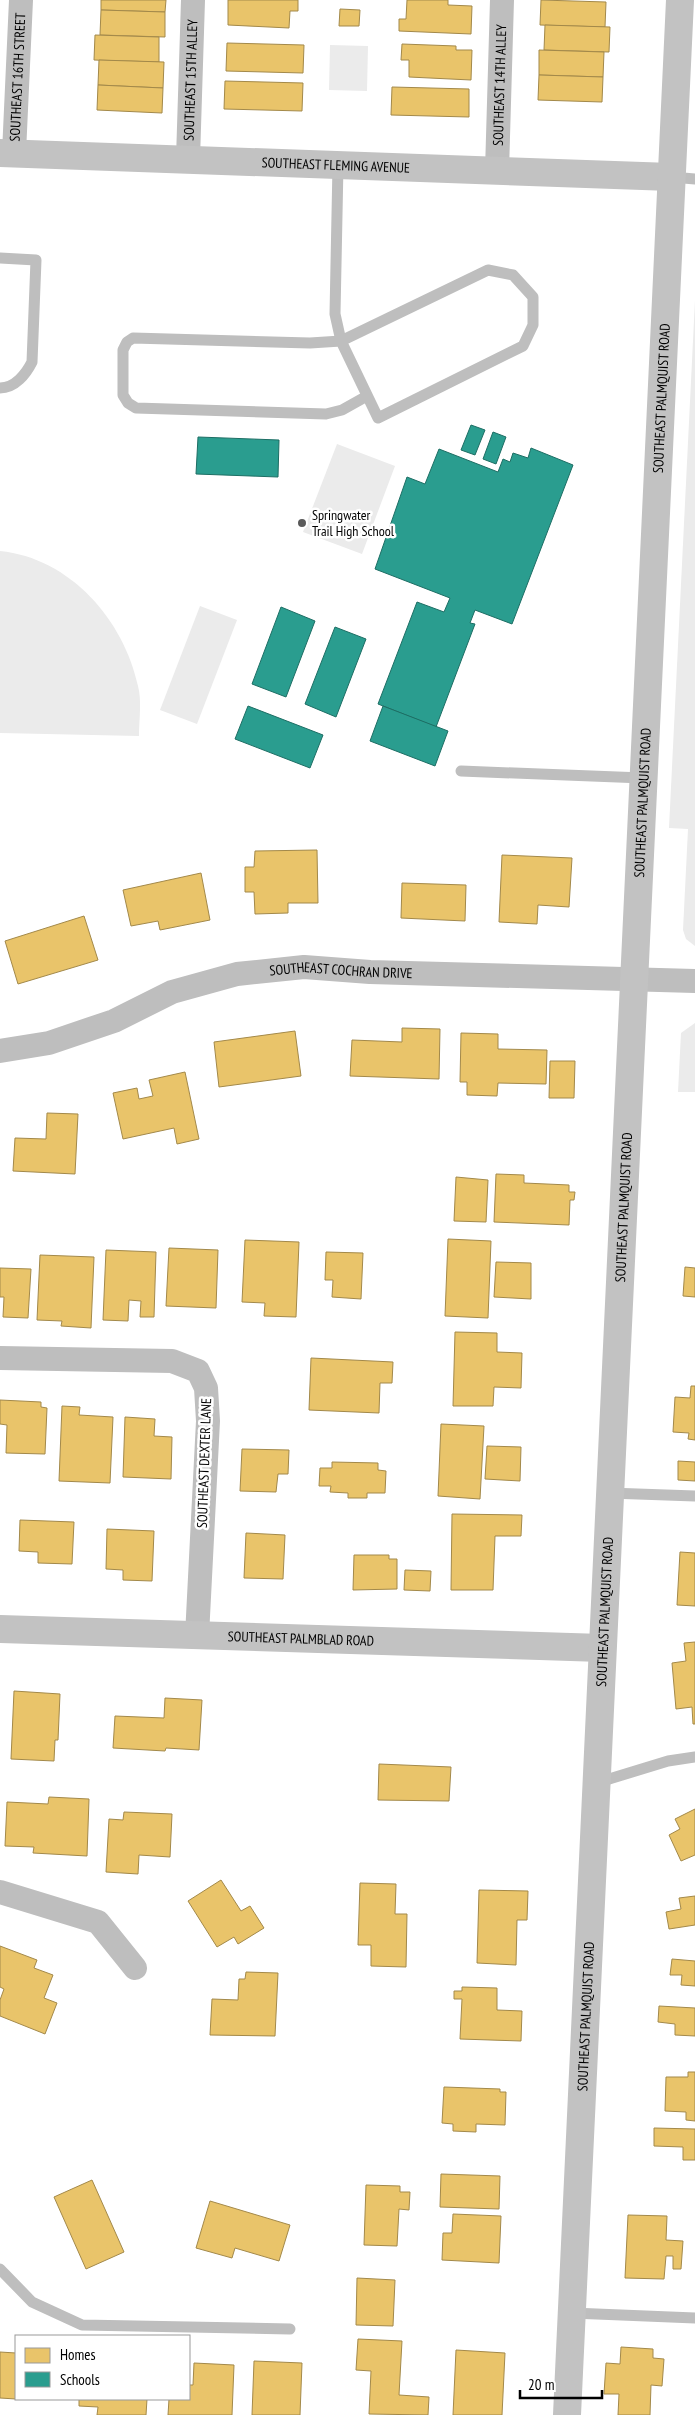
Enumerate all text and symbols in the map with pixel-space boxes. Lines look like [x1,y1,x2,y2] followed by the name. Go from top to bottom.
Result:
[6,12,29,142] street label: SOUTHEAST 16TH STREET
[180,18,201,141] street label: SOUTHEAST 15TH ALLEY
[489,23,510,146] street label: SOUTHEAST 14TH ALLEY
[261,153,410,177] street label: SOUTHEAST FLEMING AVENUE
[649,323,674,473] street label: SOUTHEAST PALMQUIST ROAD
[312,506,395,540] place label: Springwater Trail High School
[296,517,308,529] marker: Springwater Trail High School
[630,727,655,878] street label: SOUTHEAST PALMQUIST ROAD
[269,958,413,982] street label: SOUTHEAST COCHRAN DRIVE
[611,1132,636,1283] street label: SOUTHEAST PALMQUIST ROAD
[193,1398,215,1528] street label: SOUTHEAST DEXTER LANE
[592,1537,617,1687] street label: SOUTHEAST PALMQUIST ROAD
[227,1627,374,1650] street label: SOUTHEAST PALMBLAD ROAD
[573,1941,598,2092] street label: SOUTHEAST PALMQUIST ROAD
[15,2335,190,2400] legend
[60,2345,96,2364] text: Homes
[520,2368,602,2400] scale bar
[60,2370,100,2389] text: Schools
[528,2375,554,2394] text: 20 m

